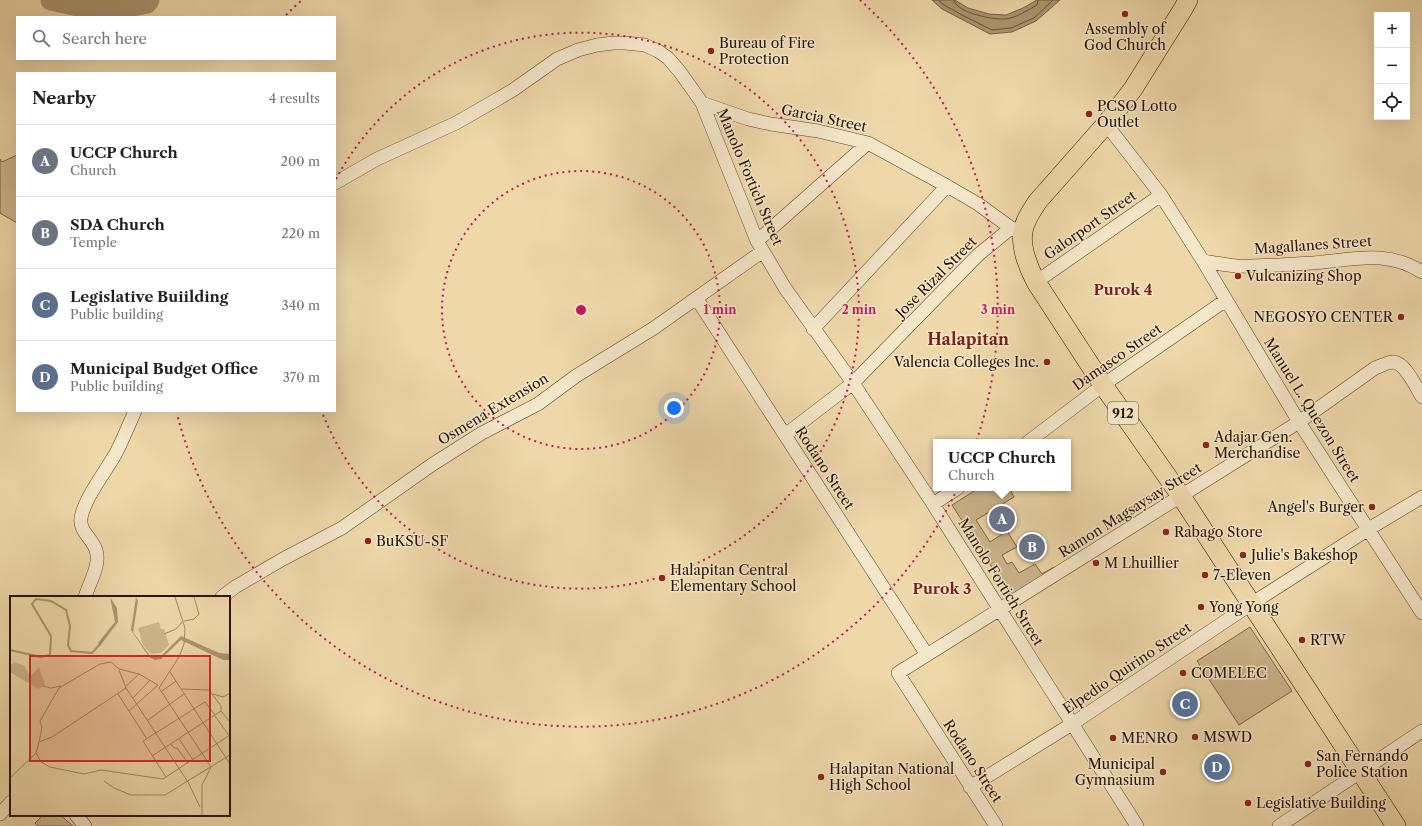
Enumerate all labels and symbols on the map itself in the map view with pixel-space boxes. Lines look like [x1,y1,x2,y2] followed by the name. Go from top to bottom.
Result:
[1120,9,1130,19] marker: Assembly of God Church
[1084,20,1167,54] place label: Assembly of God Church
[719,34,815,68] place label: Bureau of Fire Protection
[706,46,716,56] marker: Bureau of Fire Protection
[1097,97,1177,131] place label: PCSO Lotto Outlet
[780,100,868,136] street label: Garcia Street
[713,106,787,248] street label: Manolo Fortich Street
[1084,109,1094,119] marker: PCSO Lotto Outlet
[1040,186,1140,264] street label: Galorport Street
[1254,232,1373,258] street label: Magallanes Street
[890,233,980,323] street label: Jose Rizal Street
[1245,267,1362,285] place label: Vulcanizing Shop
[1233,271,1243,281] marker: Vulcanizing Shop
[1093,280,1153,299] district label: Purok 4
[704,302,737,317] text: 1 min
[842,302,877,317] text: 2 min
[981,302,1016,317] text: 3 min
[574,303,588,317] centre of rings
[1253,308,1394,326] place label: NEGOSYO CENTER
[1396,312,1406,322] marker: NEGOSYO CENTER
[1069,320,1165,394] street label: Damasco Street
[927,329,1009,349] district label: Halapitan
[1260,334,1364,486] street label: Manuel L. Quezon Street
[893,353,1039,371] place label: Valencia Colleges Inc.
[1042,357,1052,367] marker: Valencia Colleges Inc.
[435,369,552,449] street label: Osmena Extension
[664,398,684,418] your location
[1108,402,1138,424] road number: 912
[791,423,859,513] street label: Rodano Street
[1213,428,1301,462] place label: Adajar Gen. Merchandise
[1201,440,1211,450] marker: Adajar Gen. Merchandise
[1055,459,1205,561] street label: Ramon Magsaysay Street
[1267,498,1364,516] place label: Angel's Burger
[1367,502,1377,512] marker: Angel's Burger
[989,504,1015,534] pin: A
[954,515,1048,649] street label: Manolo Fortich Street
[1174,523,1263,541] place label: Rabago Store
[1161,527,1171,537] marker: Rabago Store
[376,532,448,550] place label: BuKSU-SF
[1019,532,1045,562] pin: B
[363,536,373,546] marker: BuKSU-SF
[1249,546,1358,564] place label: Julie's Bakeshop
[1238,550,1248,560] marker: Julie's Bakeshop
[1104,554,1179,572] place label: M Lhuillier
[1091,558,1101,568] marker: M Lhuillier
[670,561,796,595] place label: Halapitan Central Elementary School
[1213,566,1271,584] place label: 7-Eleven
[1200,570,1210,580] marker: 7-Eleven
[657,573,667,583] marker: Halapitan Central Elementary School
[913,579,971,598] district label: Purok 3
[10,596,230,816] inset map
[1208,598,1279,616] place label: Yong Yong
[1196,602,1206,612] marker: Yong Yong
[1059,618,1195,718] street label: Elpedio Quirino Street
[1310,631,1346,649] place label: RTW
[1297,635,1307,645] marker: RTW
[1191,664,1267,682] place label: COMELEC
[1178,668,1188,678] marker: COMELEC
[1172,689,1198,719] pin: C
[939,716,1007,806] street label: Rodano Street
[1203,728,1252,746] place label: MSWD
[1121,729,1178,747] place label: MENRO
[1190,732,1200,742] marker: MSWD
[1108,733,1118,743] marker: MENRO
[1316,747,1408,781] place label: San Fernando Police Station
[1204,752,1230,782] pin: D
[1075,755,1155,789] place label: Municipal Gymnasium
[1303,759,1313,769] marker: San Fernando Police Station
[829,760,954,794] place label: Halapitan National High School
[1158,767,1168,777] marker: Municipal Gymnasium
[816,772,826,782] marker: Halapitan National High School
[1256,794,1386,812] place label: Legislative Building
[1243,798,1253,808] marker: Legislative Building

